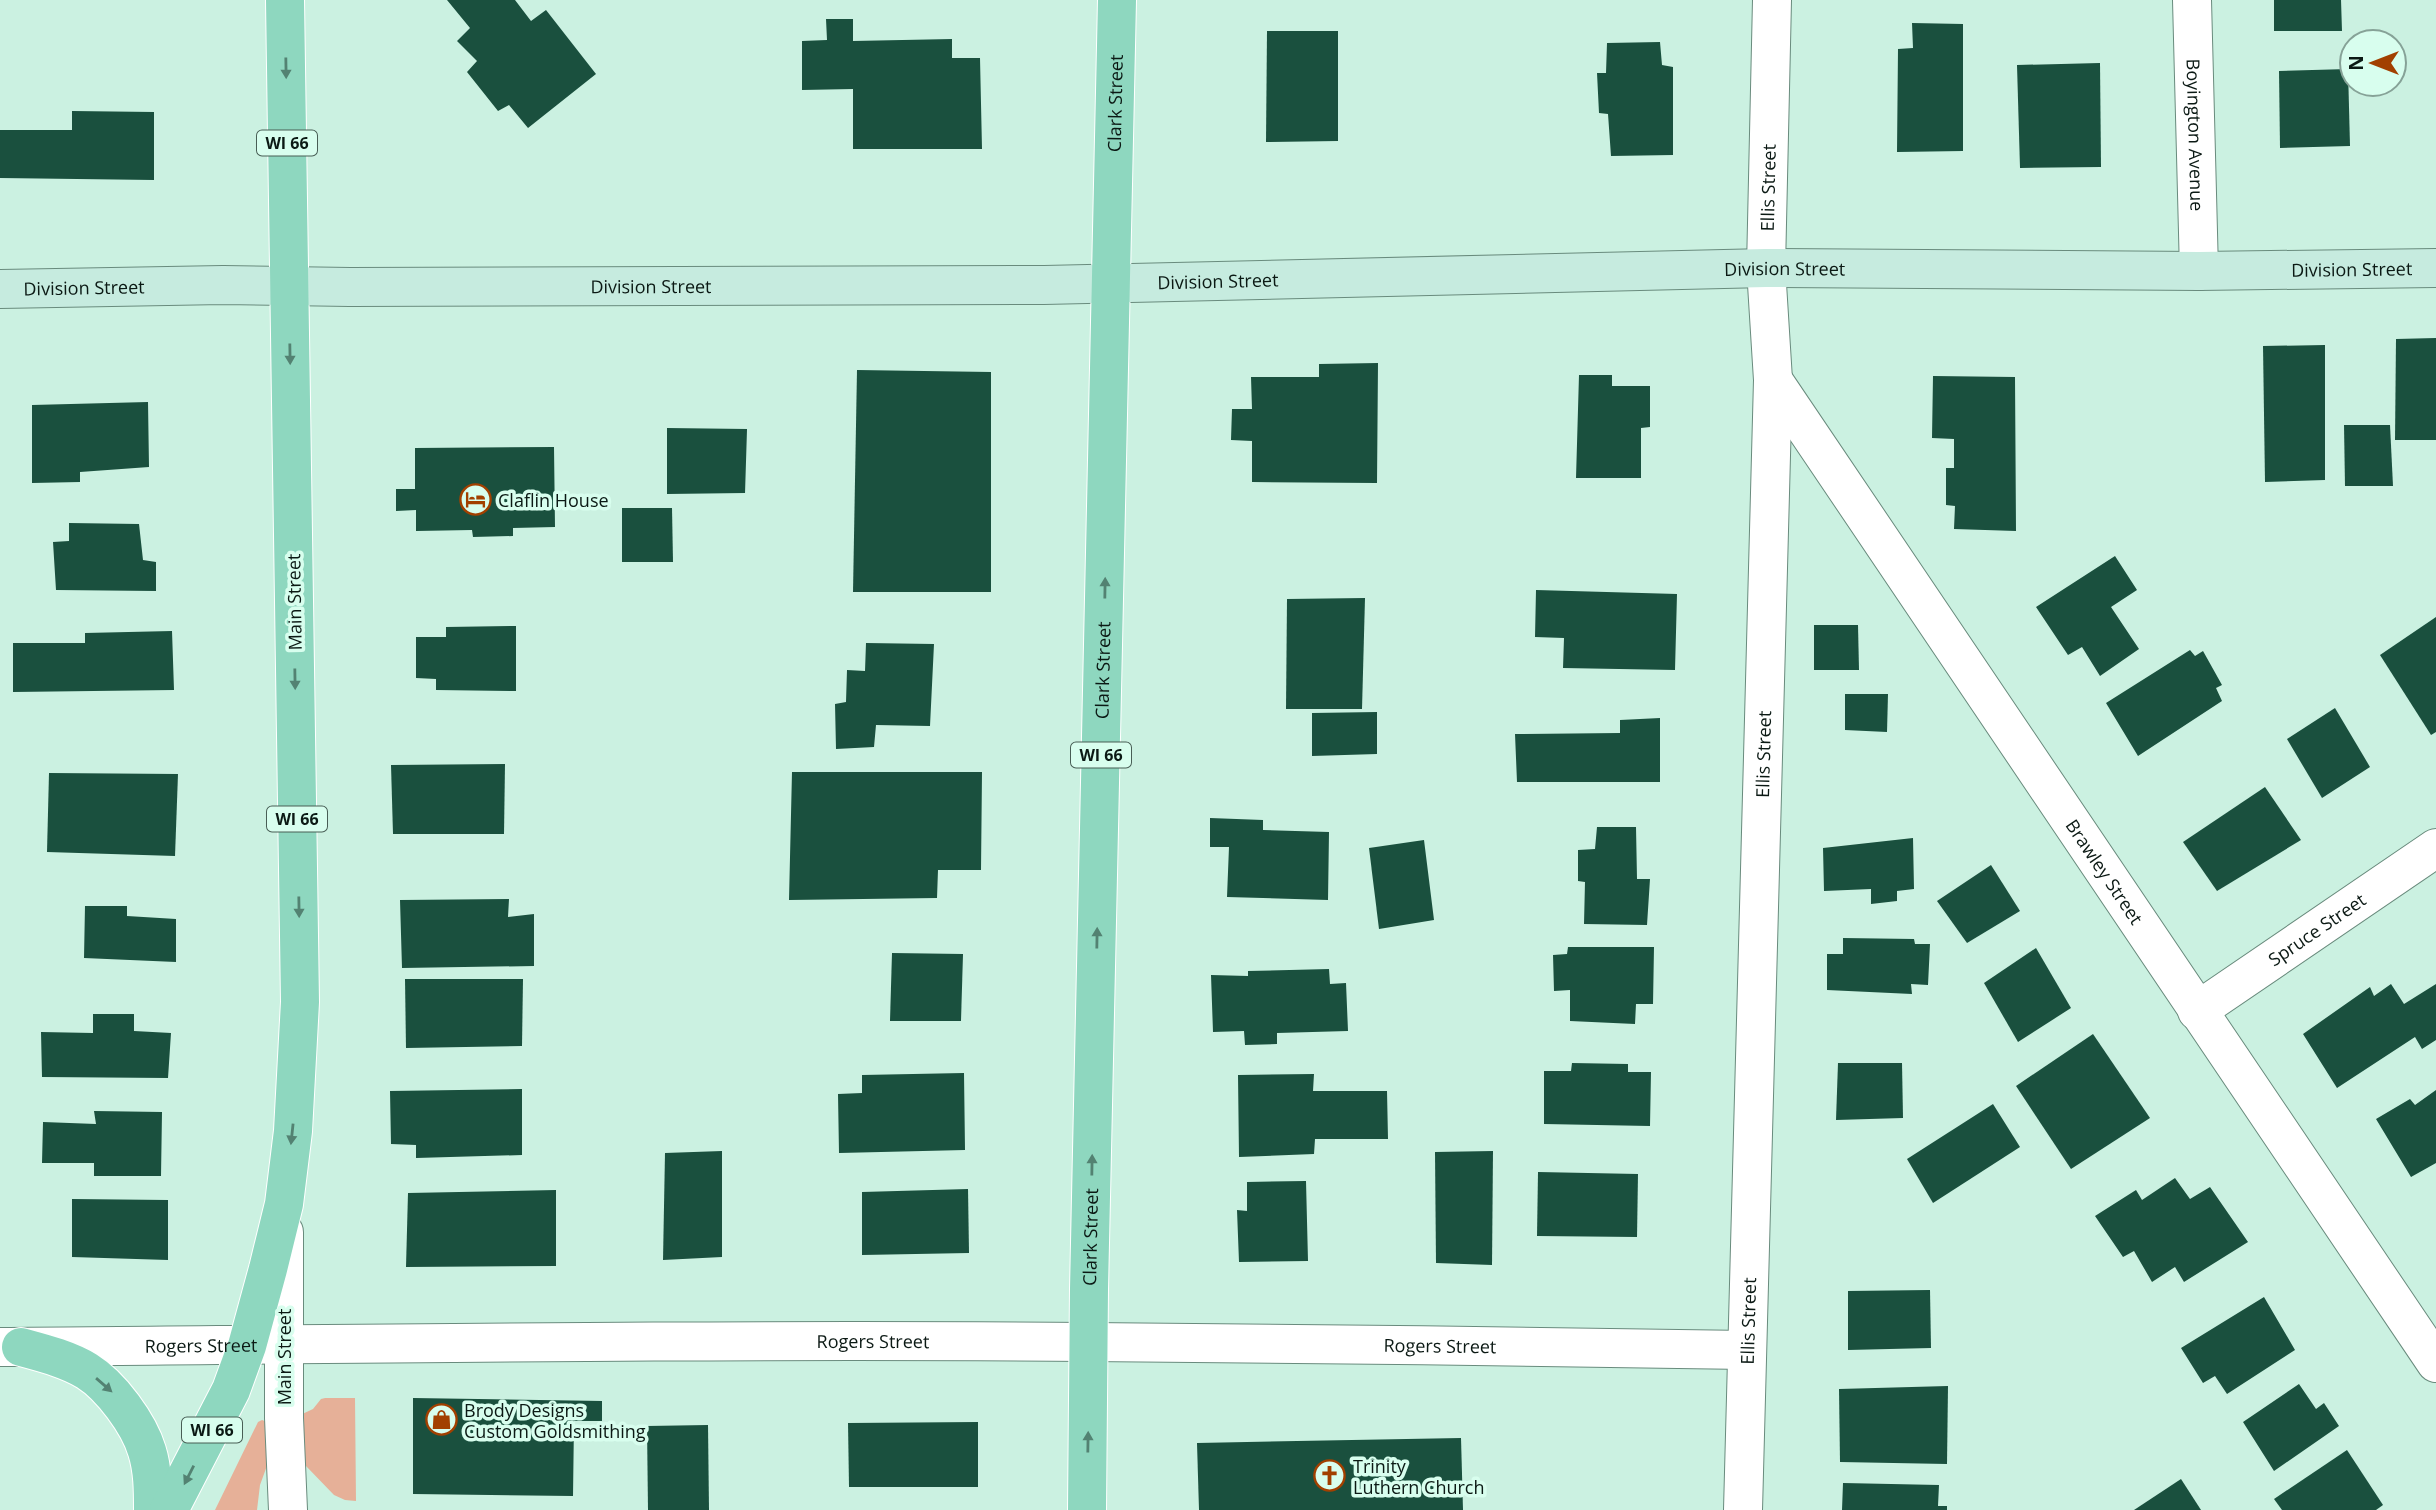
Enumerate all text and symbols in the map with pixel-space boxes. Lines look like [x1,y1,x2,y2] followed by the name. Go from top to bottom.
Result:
[2338,28,2408,98] north arrow
[1102,54,1128,152] street label: Clark Street
[2343,55,2369,71] text: N
[280,57,292,79] one-way arrow
[2182,58,2209,212] street label: Boyington Avenue
[257,130,317,155] road number: WI 66
[1755,144,1781,232] street label: Ellis Street
[1724,256,1845,281] street label: Division Street
[2291,256,2412,282] street label: Division Street
[1157,267,1279,294] street label: Division Street
[23,274,145,301] street label: Division Street
[590,274,712,298] street label: Division Street
[284,343,296,365] one-way arrow
[458,483,492,517] hotel icon: Claflin House
[498,488,609,512] place label: Claflin House
[281,553,307,651] street label: Main Street
[1100,577,1111,599] one-way arrow
[1089,621,1116,719] street label: Clark Street
[289,669,301,691] one-way arrow
[1750,710,1776,798] street label: Ellis Street
[1071,742,1131,768] road number: WI 66
[267,806,327,832] road number: WI 66
[2061,814,2149,929] street label: Brawley Street
[2263,888,2370,971] street label: Spruce Street
[293,896,304,918] one-way arrow
[1092,927,1103,949] one-way arrow
[287,1123,298,1145] one-way arrow
[1086,1154,1098,1176] one-way arrow
[1077,1188,1103,1286] street label: Clark Street
[1735,1277,1761,1365] street label: Ellis Street
[272,1309,296,1405] street label: Main Street
[817,1329,929,1353] street label: Rogers Street
[145,1333,257,1358] street label: Rogers Street
[1383,1333,1497,1358] street label: Rogers Street
[95,1378,113,1393] one-way arrow
[464,1398,646,1443] place label: Brody Designs Custom Goldsmithing
[424,1403,458,1437] shop icon: Brody Designs Custom Goldsmithing
[182,1418,242,1442] road number: WI 66
[1082,1431,1094,1453] one-way arrow
[1353,1454,1485,1499] place label: Trinity Luthern Church
[1313,1459,1347,1493] church icon: Trinity Luthern Church
[183,1465,194,1485] one-way arrow

